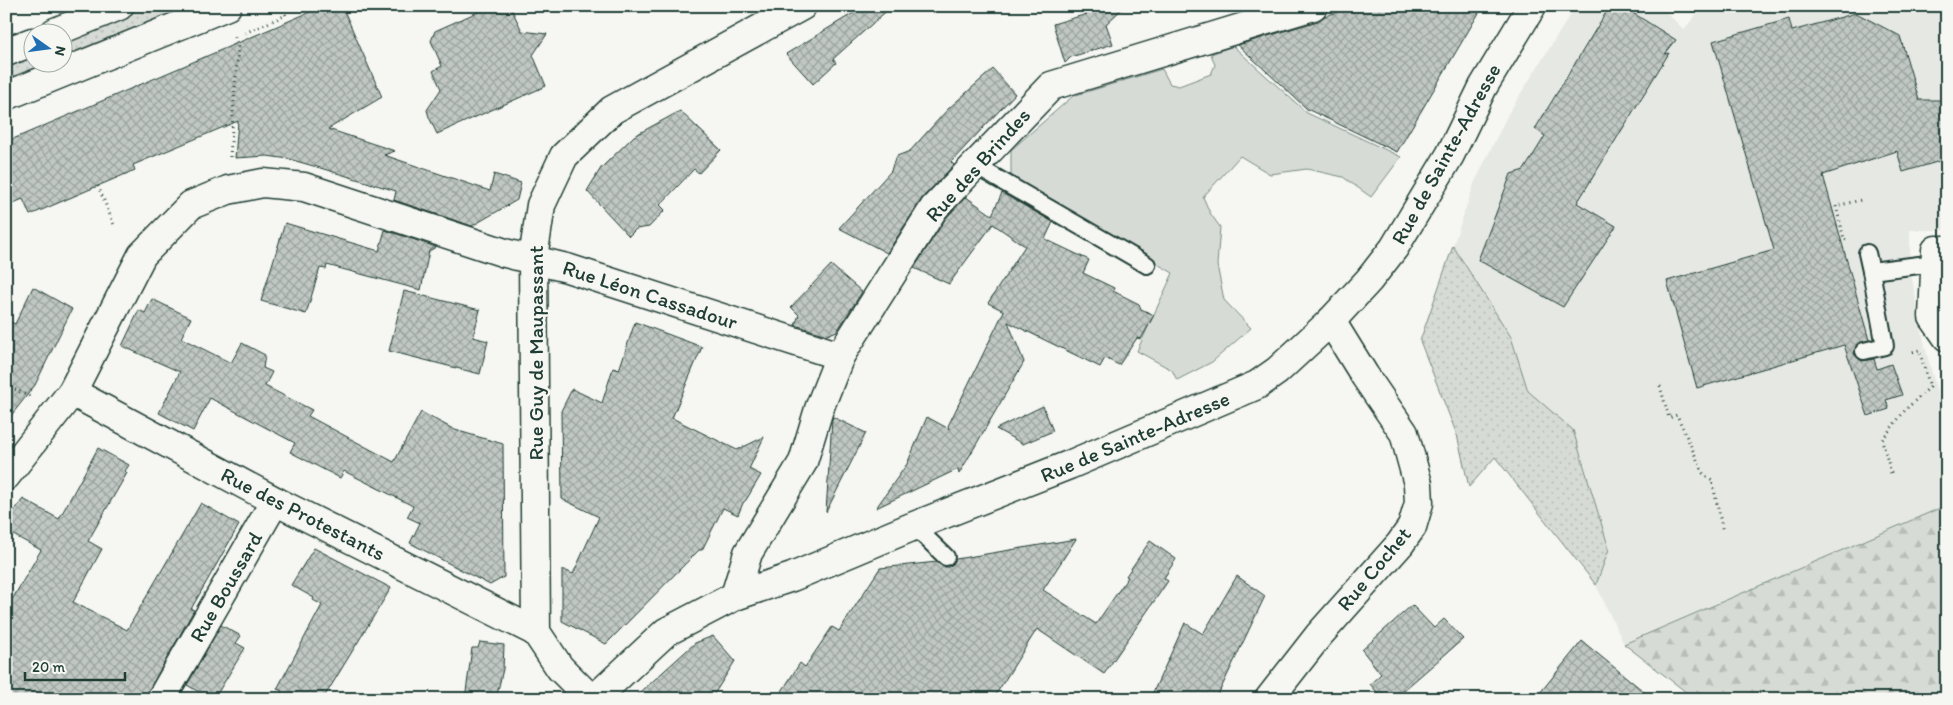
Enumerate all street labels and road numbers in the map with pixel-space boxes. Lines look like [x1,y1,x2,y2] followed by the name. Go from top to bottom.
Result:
[1385,59,1506,249] street label: Rue de Sainte-Adresse
[920,103,1035,227] street label: Rue des Brindes
[523,245,548,461] street label: Rue Guy de Maupassant
[560,254,741,335] street label: Rue Léon Cassadour
[1037,385,1233,488] street label: Rue de Sainte-Adresse
[217,461,390,566] street label: Rue des Protestants
[1331,522,1416,616] street label: Rue Cochet
[184,527,267,646] street label: Rue Boussard

